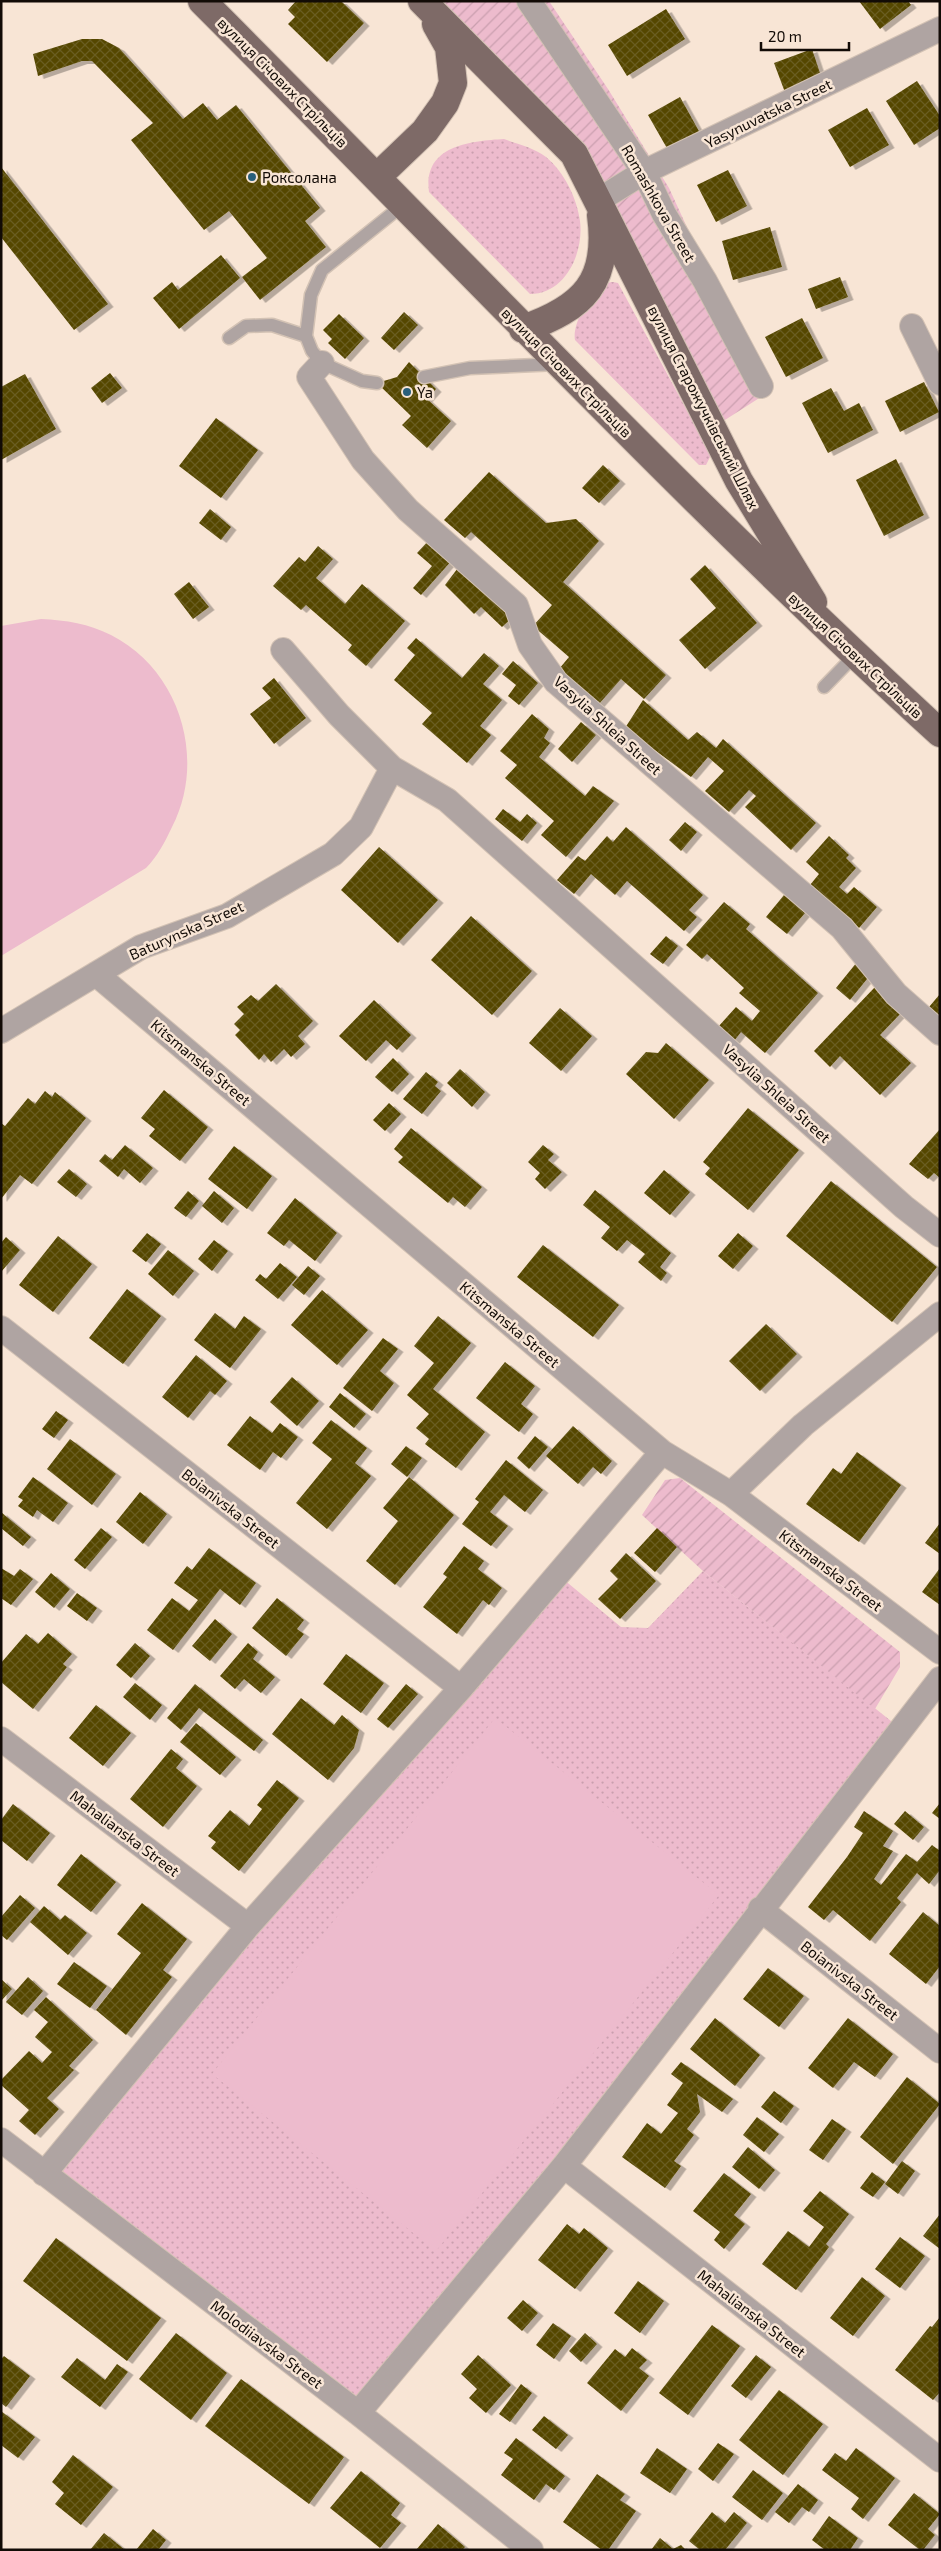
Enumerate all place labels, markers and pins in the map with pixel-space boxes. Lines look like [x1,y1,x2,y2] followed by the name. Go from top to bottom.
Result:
[262,168,337,186] place label: Роксолана
[246,171,258,183] marker: Роксолана
[417,383,433,401] place label: Ya
[401,386,413,398] marker: Ya

